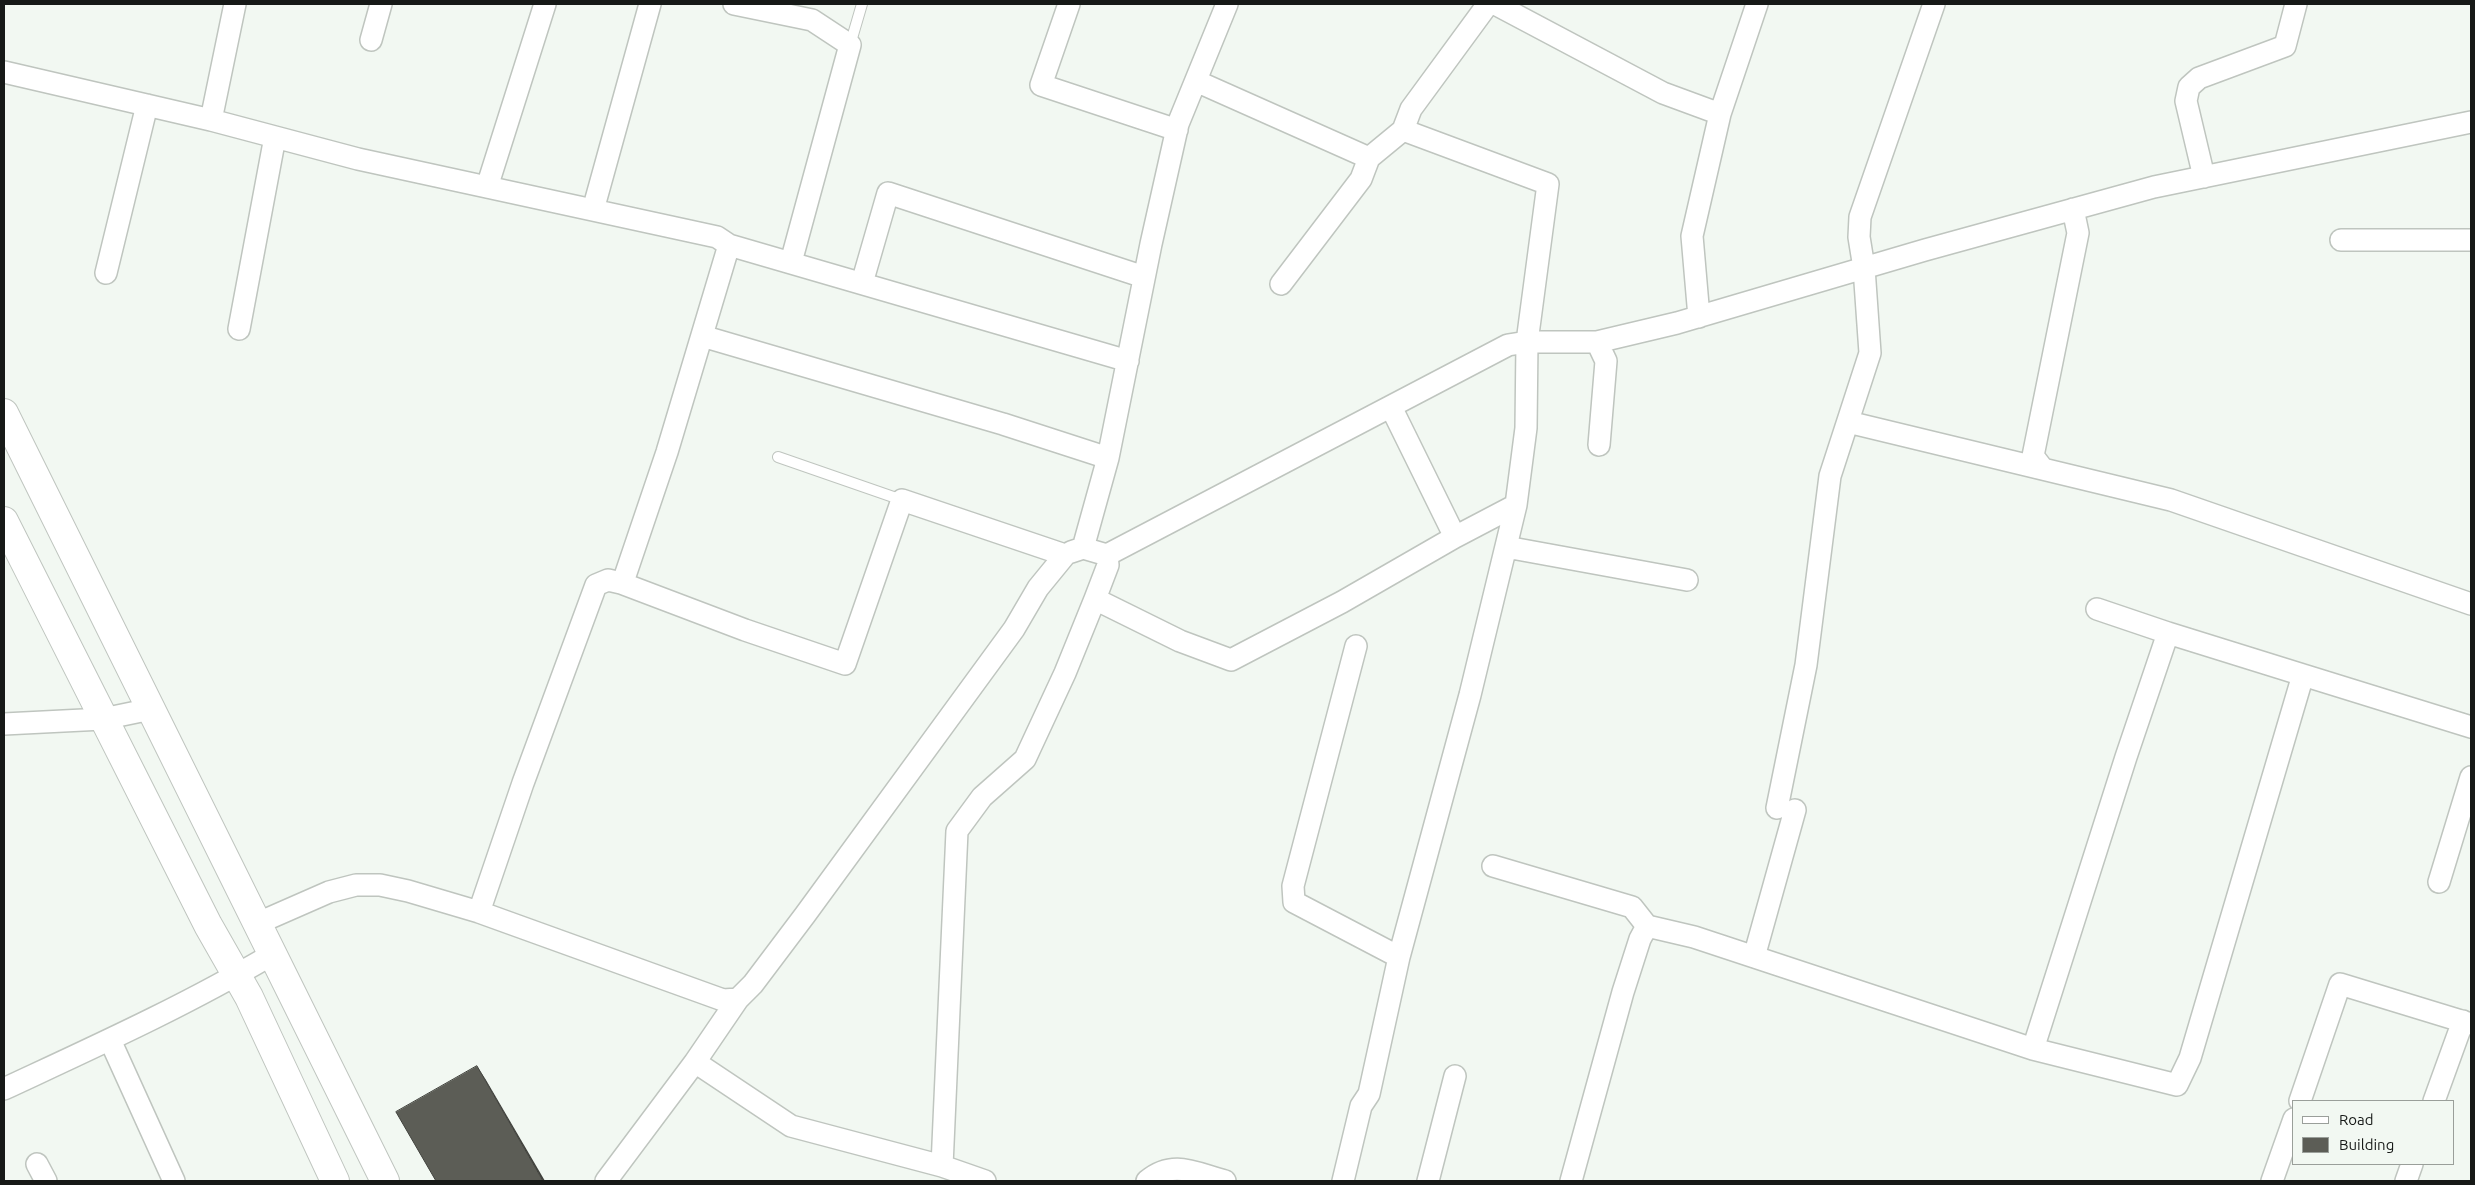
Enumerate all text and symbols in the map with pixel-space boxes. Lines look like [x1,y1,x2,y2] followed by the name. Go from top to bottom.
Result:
[2292,1100,2455,1165] legend
[2339,1111,2374,1128] text: Road
[2339,1136,2394,1153] text: Building

